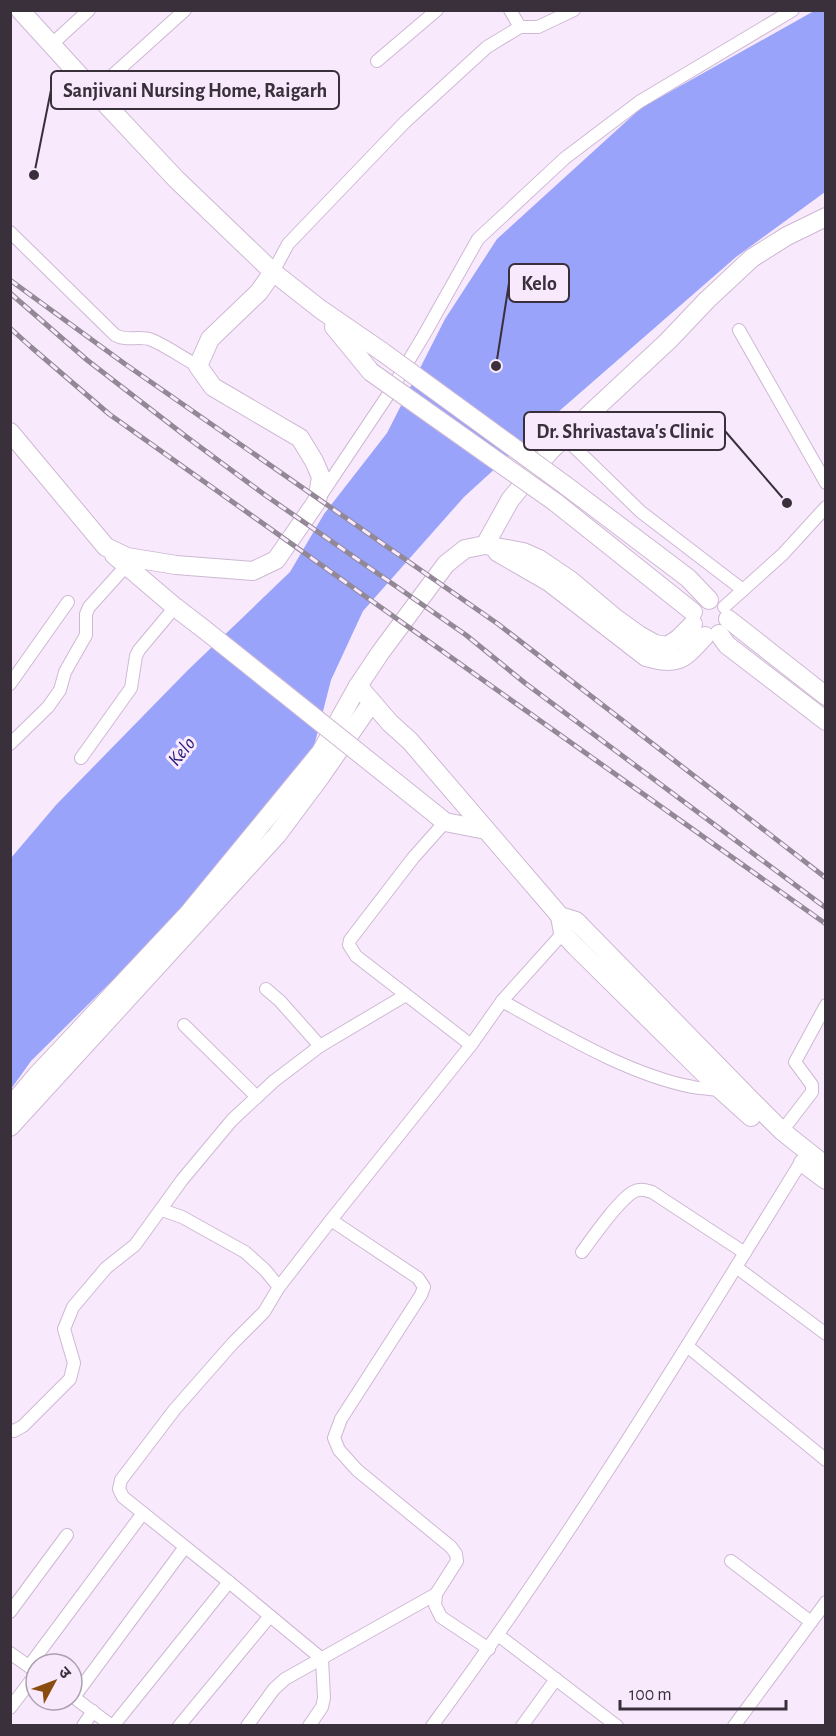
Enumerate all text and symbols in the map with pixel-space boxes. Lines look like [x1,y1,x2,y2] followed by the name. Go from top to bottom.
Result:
[51,71,339,109] callout: Sanjivani Nursing Home, Raigarh
[63,81,327,101] text: Sanjivani Nursing Home, Raigarh
[509,264,569,302] callout: Kelo
[521,274,557,294] text: Kelo
[524,412,725,450] callout: Dr. Shrivastava's Clinic
[536,422,714,442] text: Dr. Shrivastava's Clinic
[164,733,199,770] water label: Kelo
[24,1652,84,1712] north arrow
[55,1664,74,1682] text: उ
[620,1673,786,1711] scale bar
[629,1686,672,1704] text: 100 m

